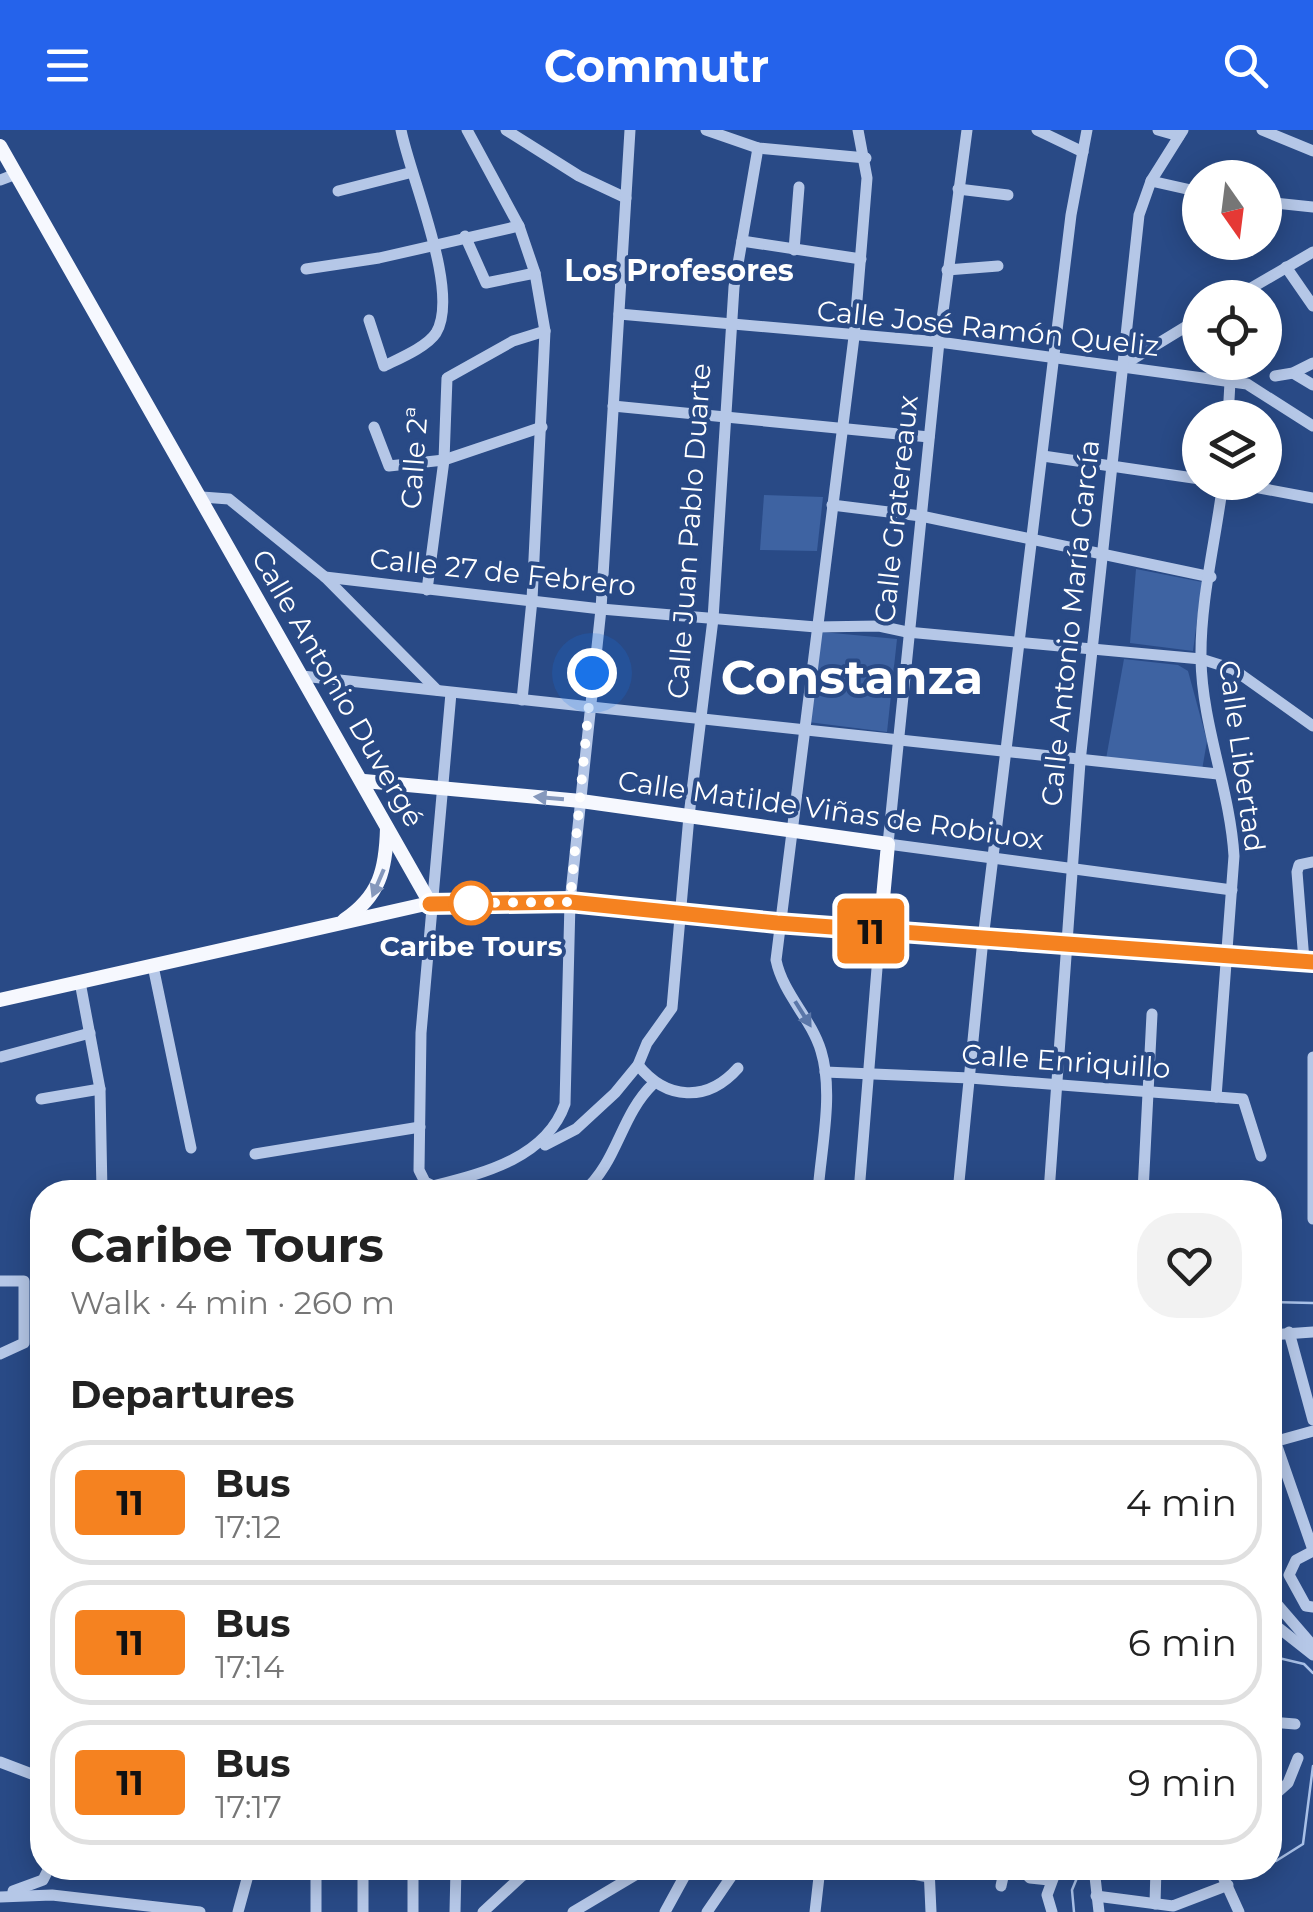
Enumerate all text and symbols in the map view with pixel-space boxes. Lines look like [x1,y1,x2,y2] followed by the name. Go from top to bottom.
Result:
[40,38,95,93] icon: menu
[544,38,769,93] text: Commutr
[1218,38,1273,93] icon: search
[1182,160,1282,260] north arrow
[1182,160,1282,500] map controls
[564,252,794,289] district label: Los Profesores
[1182,280,1282,380] button: locate
[815,293,1161,363] street label: Calle José Ramón Queliz
[660,362,718,700] street label: Calle Juan Pablo Duarte
[867,393,925,625] street label: Calle Gratereaux
[1182,400,1282,500] button: layers
[393,406,435,510] street label: Calle 2ª
[1034,438,1106,808] street label: Calle Antonio María García
[368,541,638,603] street label: Calle 27 de Febrero
[245,543,431,833] street label: Calle Antonio Duvergé
[567,648,617,698] your location
[721,648,983,706] district label: Constanza
[1212,658,1272,854] street label: Calle Libertad
[616,763,1046,857] street label: Calle Matilde Viñas de Robiuox
[533,790,564,806] one-way arrow
[369,868,385,898] one-way arrow
[450,882,492,924] marker: Caribe Tours
[826,898,916,964] line badge: 11
[857,910,885,953] text: 11
[379,929,563,963] place label: Caribe Tours
[793,1000,812,1027] one-way arrow
[960,1037,1172,1085] street label: Calle Enriquillo
[1137,1213,1242,1318] button: heart
[70,1216,384,1274] text: Caribe Tours
[70,1283,395,1322] text: Walk · 4 min · 260 m
[70,1371,294,1418] text: Departures
[215,1460,290,1507] text: Bus
[1126,1479,1237,1526] text: 4 min
[116,1481,144,1524] text: 11
[215,1507,281,1546] text: 17:12
[215,1600,290,1647] text: Bus
[1128,1619,1237,1666] text: 6 min
[116,1621,144,1664] text: 11
[215,1647,284,1686] text: 17:14
[215,1740,290,1787] text: Bus
[1128,1759,1237,1806] text: 9 min
[116,1761,144,1804] text: 11
[215,1787,282,1826] text: 17:17

